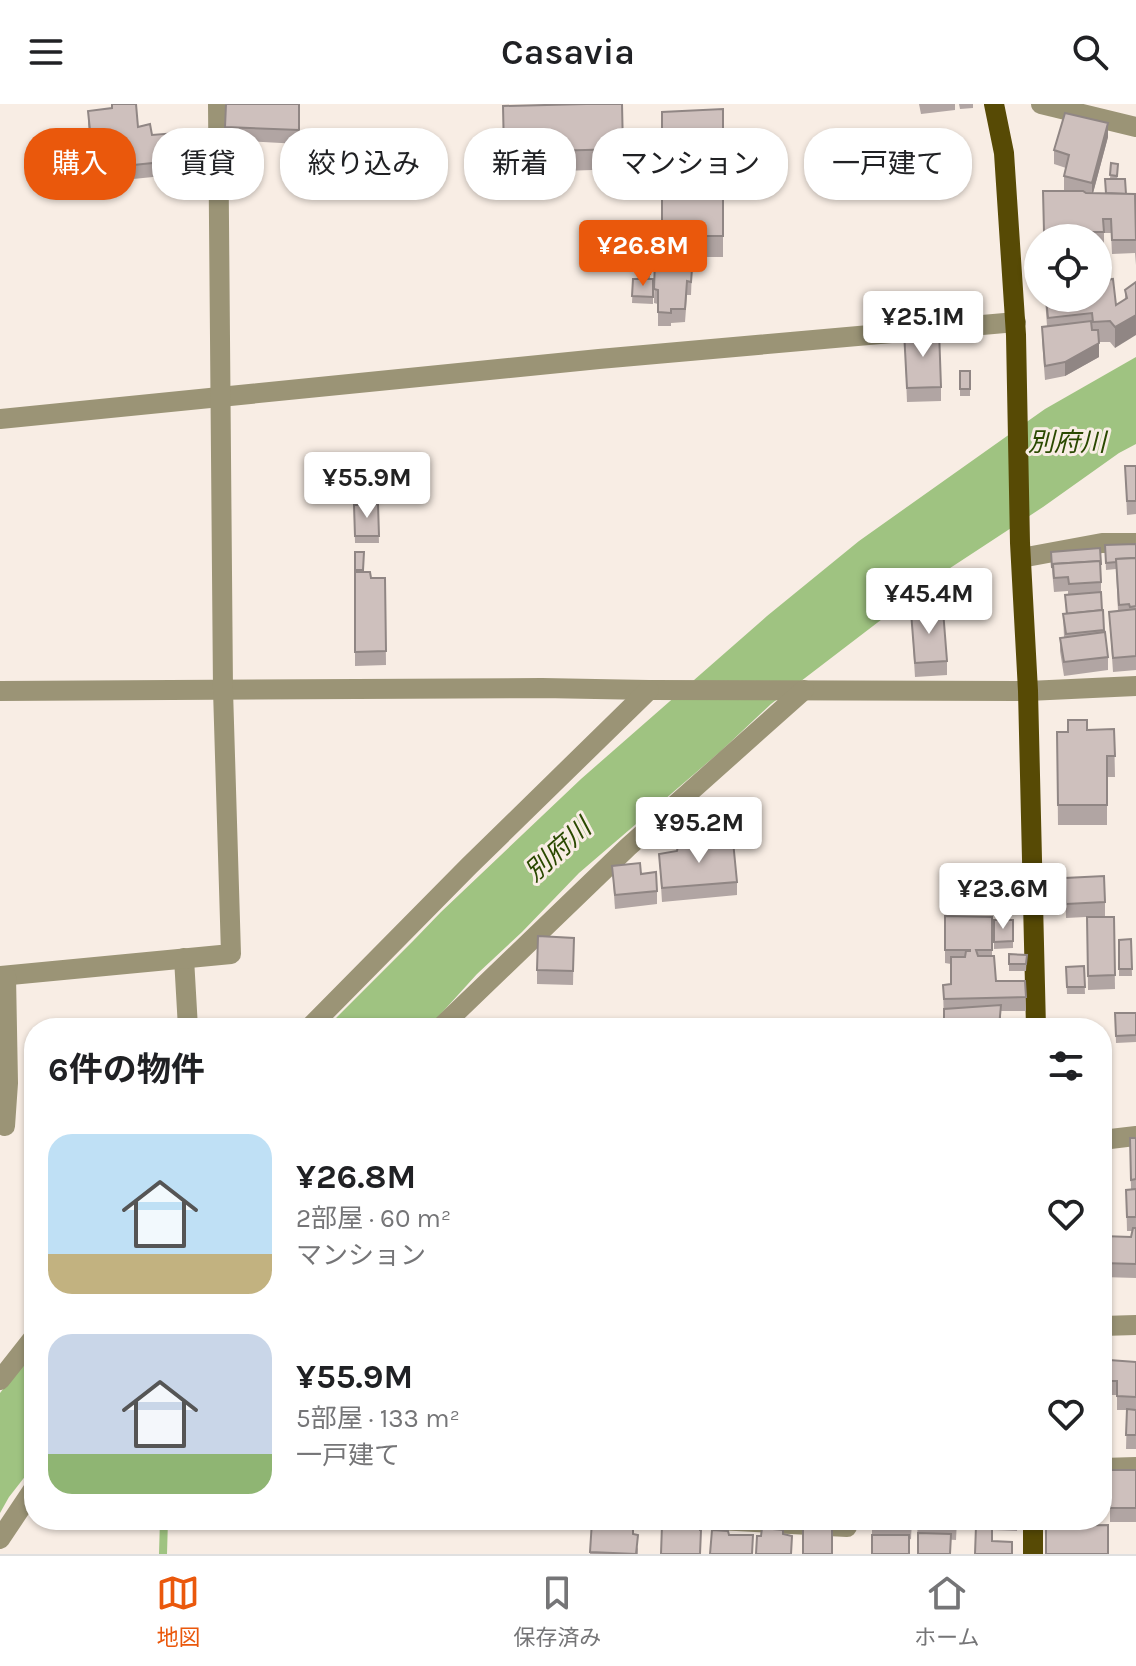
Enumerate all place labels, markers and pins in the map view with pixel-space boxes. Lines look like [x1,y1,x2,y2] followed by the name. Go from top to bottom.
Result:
[578,220,708,288] pin: ¥26.8M
[858,291,988,359] pin: ¥25.1M
[302,452,432,520] pin: ¥55.9M
[864,568,994,636] pin: ¥45.4M
[634,797,764,865] pin: ¥95.2M
[938,863,1068,931] pin: ¥23.6M

